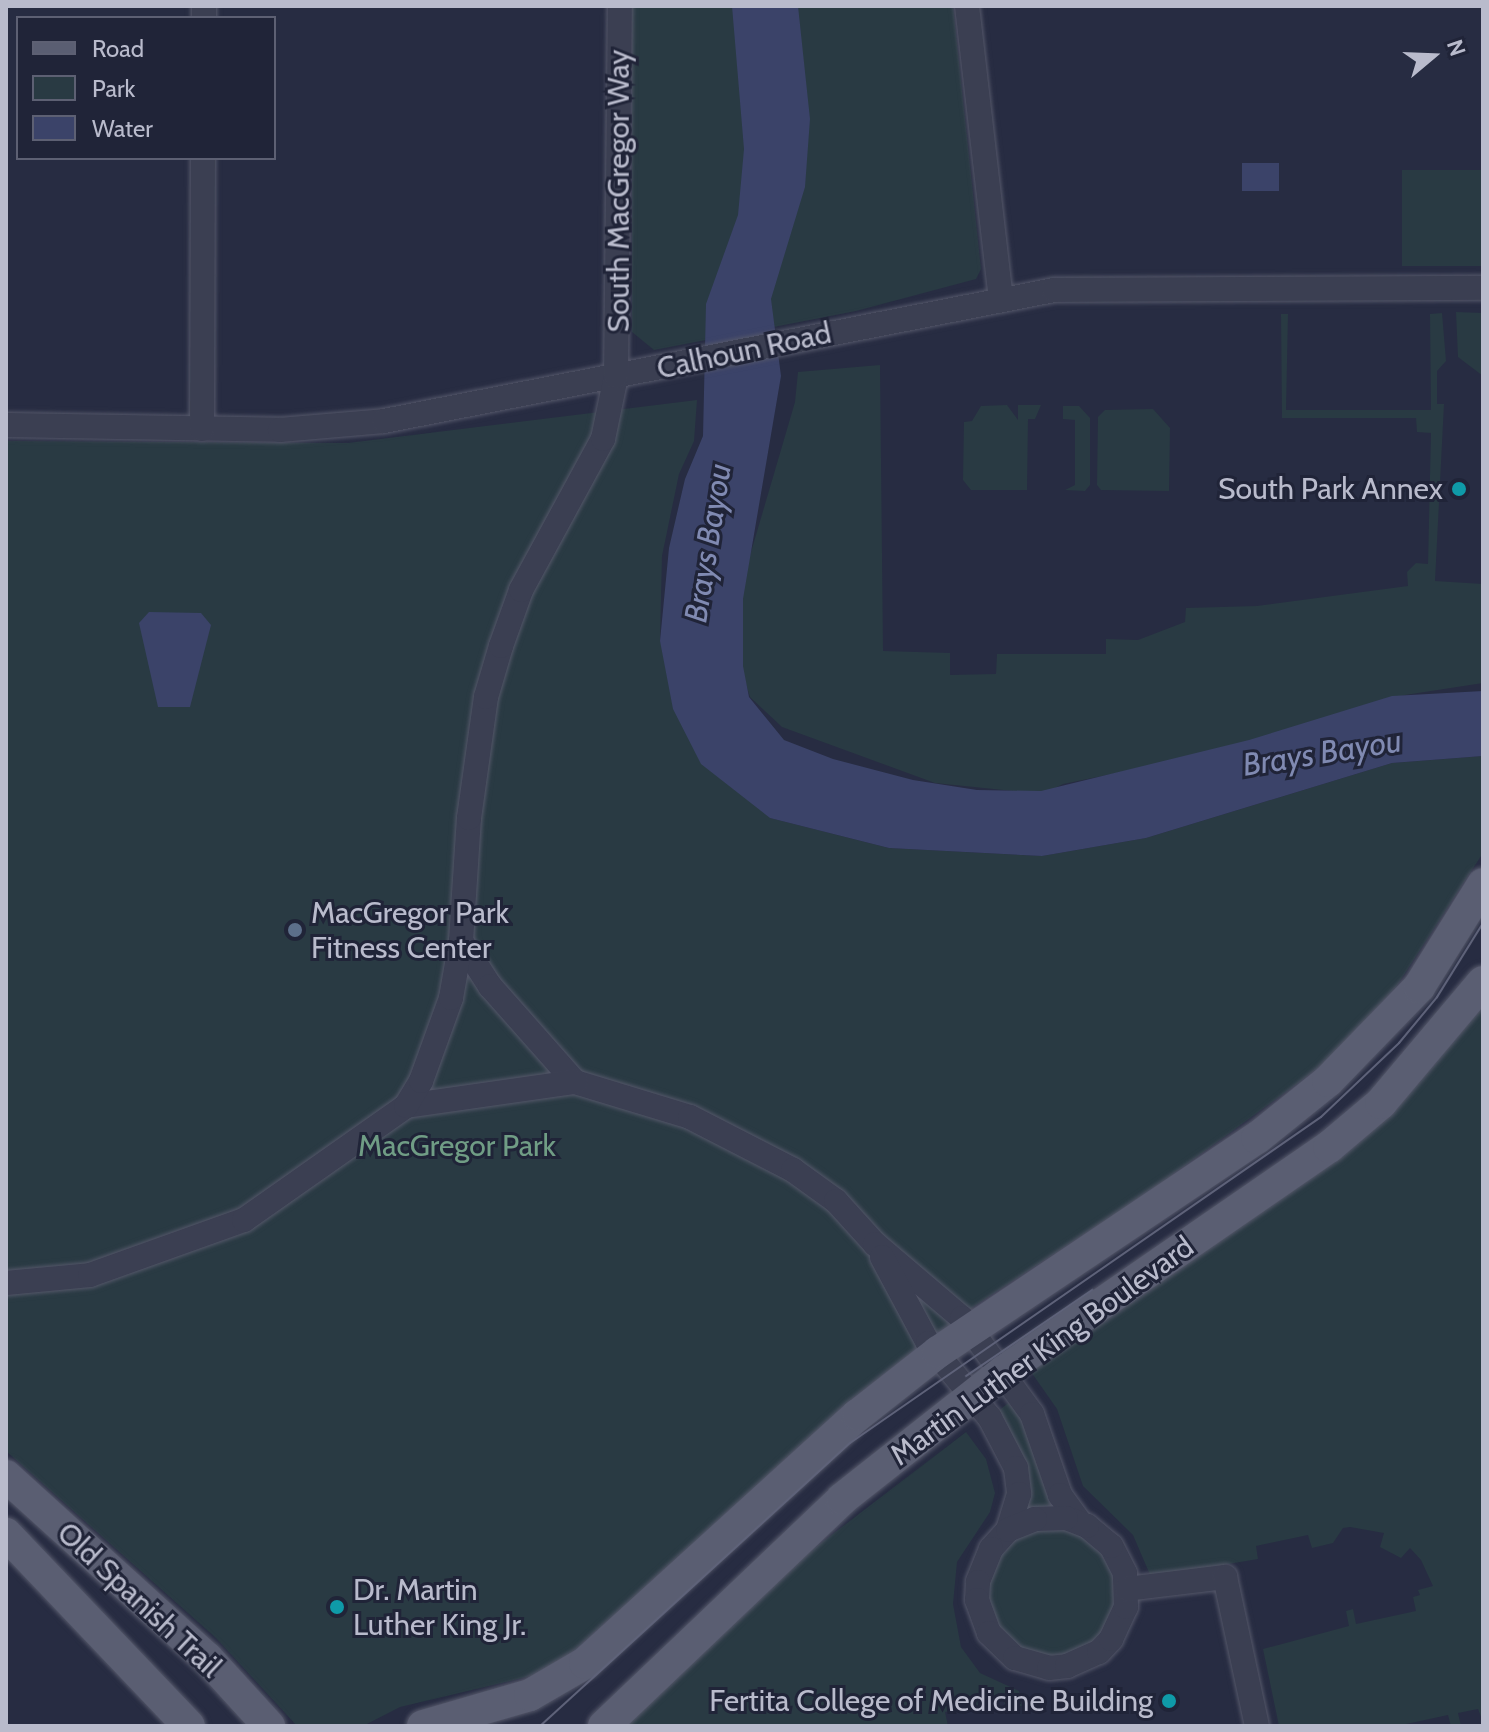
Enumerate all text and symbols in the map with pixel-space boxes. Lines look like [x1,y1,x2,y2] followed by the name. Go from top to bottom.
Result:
[16,16,276,160] legend
[1393,16,1473,96] north arrow
[92,34,144,63] text: Road
[1441,36,1471,60] text: N
[601,50,637,332] street label: South MacGregor Way
[92,74,135,103] text: Park
[92,114,153,143] text: Water
[654,315,834,387] street label: Calhoun Road
[677,461,739,625] water label: Brays Bayou
[1218,471,1443,507] place label: South Park Annex
[1450,480,1468,498] marker: South Park Annex
[1240,722,1404,784] water label: Brays Bayou
[311,895,509,966] place label: MacGregor Park Fitness Center
[286,921,304,939] marker: MacGregor Park Fitness Center
[358,1128,556,1164] park label: MacGregor Park
[883,1229,1201,1473] street label: Martin Luther King Boulevard
[50,1515,228,1685] street label: Old Spanish Trail
[353,1572,526,1642] place label: Dr. Martin Luther King Jr.
[328,1598,346,1616] marker: Dr. Martin Luther King Jr.
[709,1683,1153,1719] place label: Fertita College of Medicine Building
[1160,1692,1178,1710] marker: Fertita College of Medicine Building

